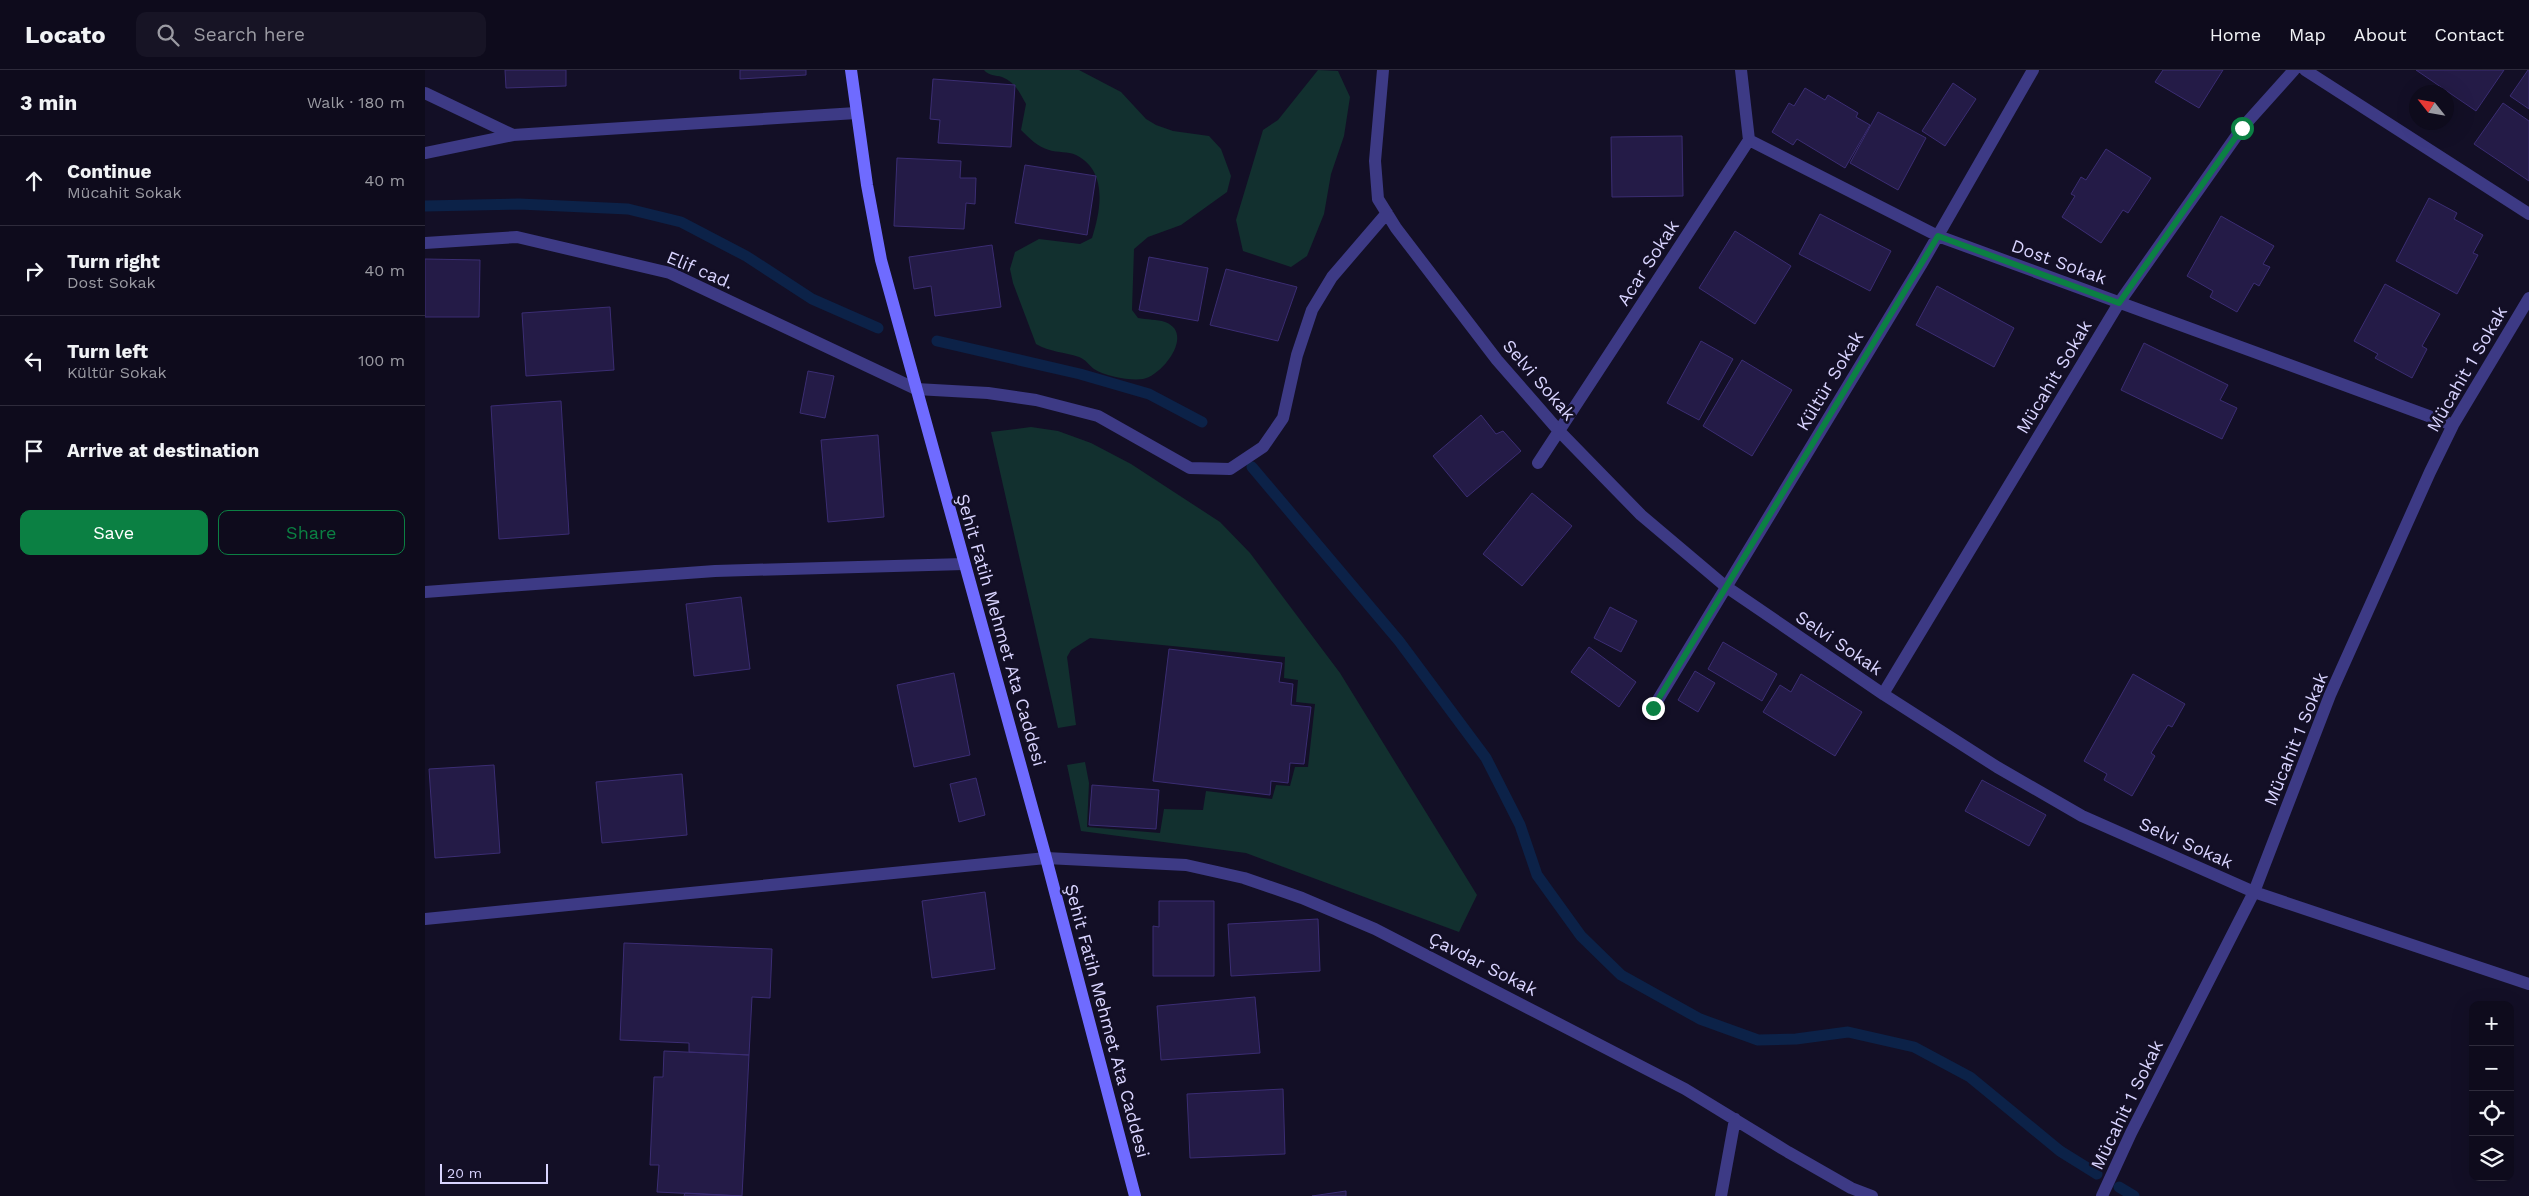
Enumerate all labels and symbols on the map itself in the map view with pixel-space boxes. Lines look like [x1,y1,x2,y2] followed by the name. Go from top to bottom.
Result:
[2409,85,2454,130] north arrow
[2231,117,2254,140] route start
[1612,216,1683,309] street label: Acar Sokak
[2009,235,2110,288] street label: Dost Sokak
[664,246,737,293] street label: Elif cad.
[2422,302,2511,435] street label: Mücahit 1 Sokak
[2011,316,2096,437] street label: Mücahit Sokak
[1792,327,1867,434] street label: Kültür Sokak
[1499,335,1580,424] street label: Selvi Sokak
[952,491,1051,769] street label: Şehit Fatih Mehmet Ata Caddesi
[1792,606,1887,679] street label: Selvi Sokak
[2259,669,2332,808] street label: Mücahit 1 Sokak
[1642,697,1665,720] route end
[2136,813,2236,872] street label: Selvi Sokak
[1061,882,1154,1160] street label: Şehit Fatih Mehmet Ata Caddesi
[1425,927,1541,1000] street label: Çavdar Sokak
[2086,1036,2167,1173] street label: Mücahit 1 Sokak
[440,1161,547,1184] scale bar

